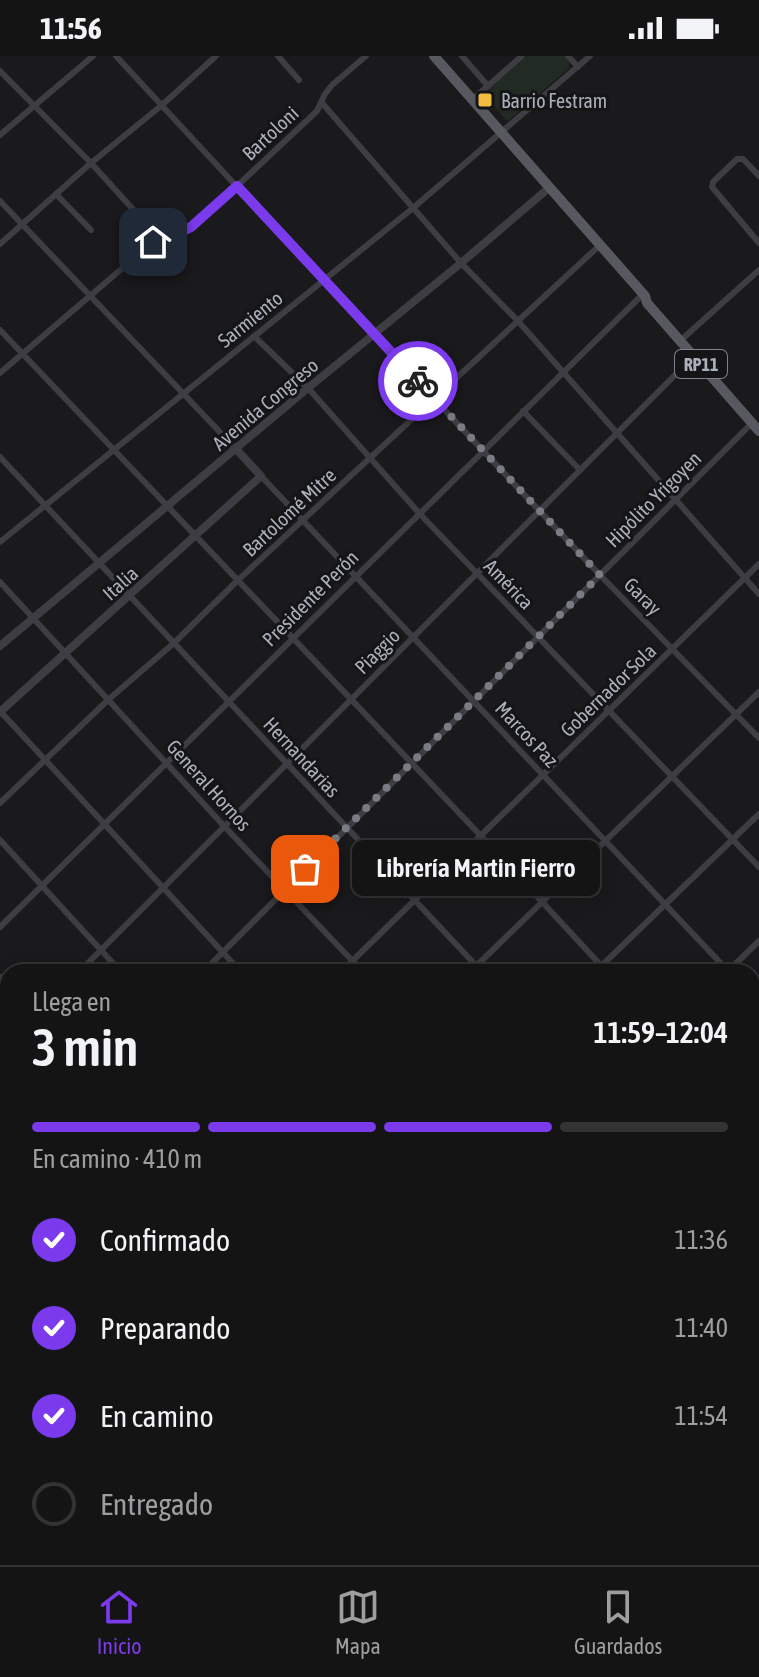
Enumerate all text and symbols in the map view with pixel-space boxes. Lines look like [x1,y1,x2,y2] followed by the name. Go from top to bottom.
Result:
[40,11,102,45] text: 11:56
[501,89,607,112] place label: Barrio Festram
[476,91,494,109] marker: Barrio Festram
[237,101,303,165] street label: Bartoloni
[119,208,187,276] pin
[131,220,175,264] icon: home
[213,286,287,352] street label: Sarmiento
[378,341,458,421] courier
[675,350,727,378] road number: RP11
[207,353,323,455] street label: Avenida Congreso
[396,359,440,403] icon: bike
[600,446,706,552] street label: Hipólito Yrigoyen
[238,463,340,561] street label: Bartolomé Mitre
[257,545,363,651] street label: Presidente Perón
[480,554,538,614] street label: América
[98,561,142,605] street label: Italia
[620,573,666,619] street label: Garay
[350,624,404,678] street label: Piaggio
[556,639,660,741] street label: Gobernador Sola
[491,696,563,772] street label: Marcos Paz
[259,712,345,802] street label: Hernandarias
[162,735,256,835] street label: General Hornos
[271,835,339,903] pin
[353,841,601,897] callout: Librería Martin Fierro
[283,847,327,891] icon: bag
[376,853,576,883] text: Librería Martin Fierro
[32,987,111,1017] text: Llega en
[593,1015,728,1049] text: 11:59–12:04
[32,1017,138,1077] text: 3 min
[32,1144,202,1174] text: En camino · 410 m
[32,1218,76,1262] icon: check
[100,1223,230,1257] text: Confirmado
[674,1225,728,1255] text: 11:36
[32,1306,76,1350] icon: check
[100,1311,230,1345] text: Preparando
[674,1313,728,1343] text: 11:40
[32,1394,76,1438] icon: check
[100,1399,214,1433] text: En camino
[674,1401,728,1431] text: 11:54
[100,1487,213,1521] text: Entregado
[97,1585,142,1659] tab: Inicio
[335,1585,381,1659] tab: Mapa
[574,1585,662,1659] tab: Guardados

